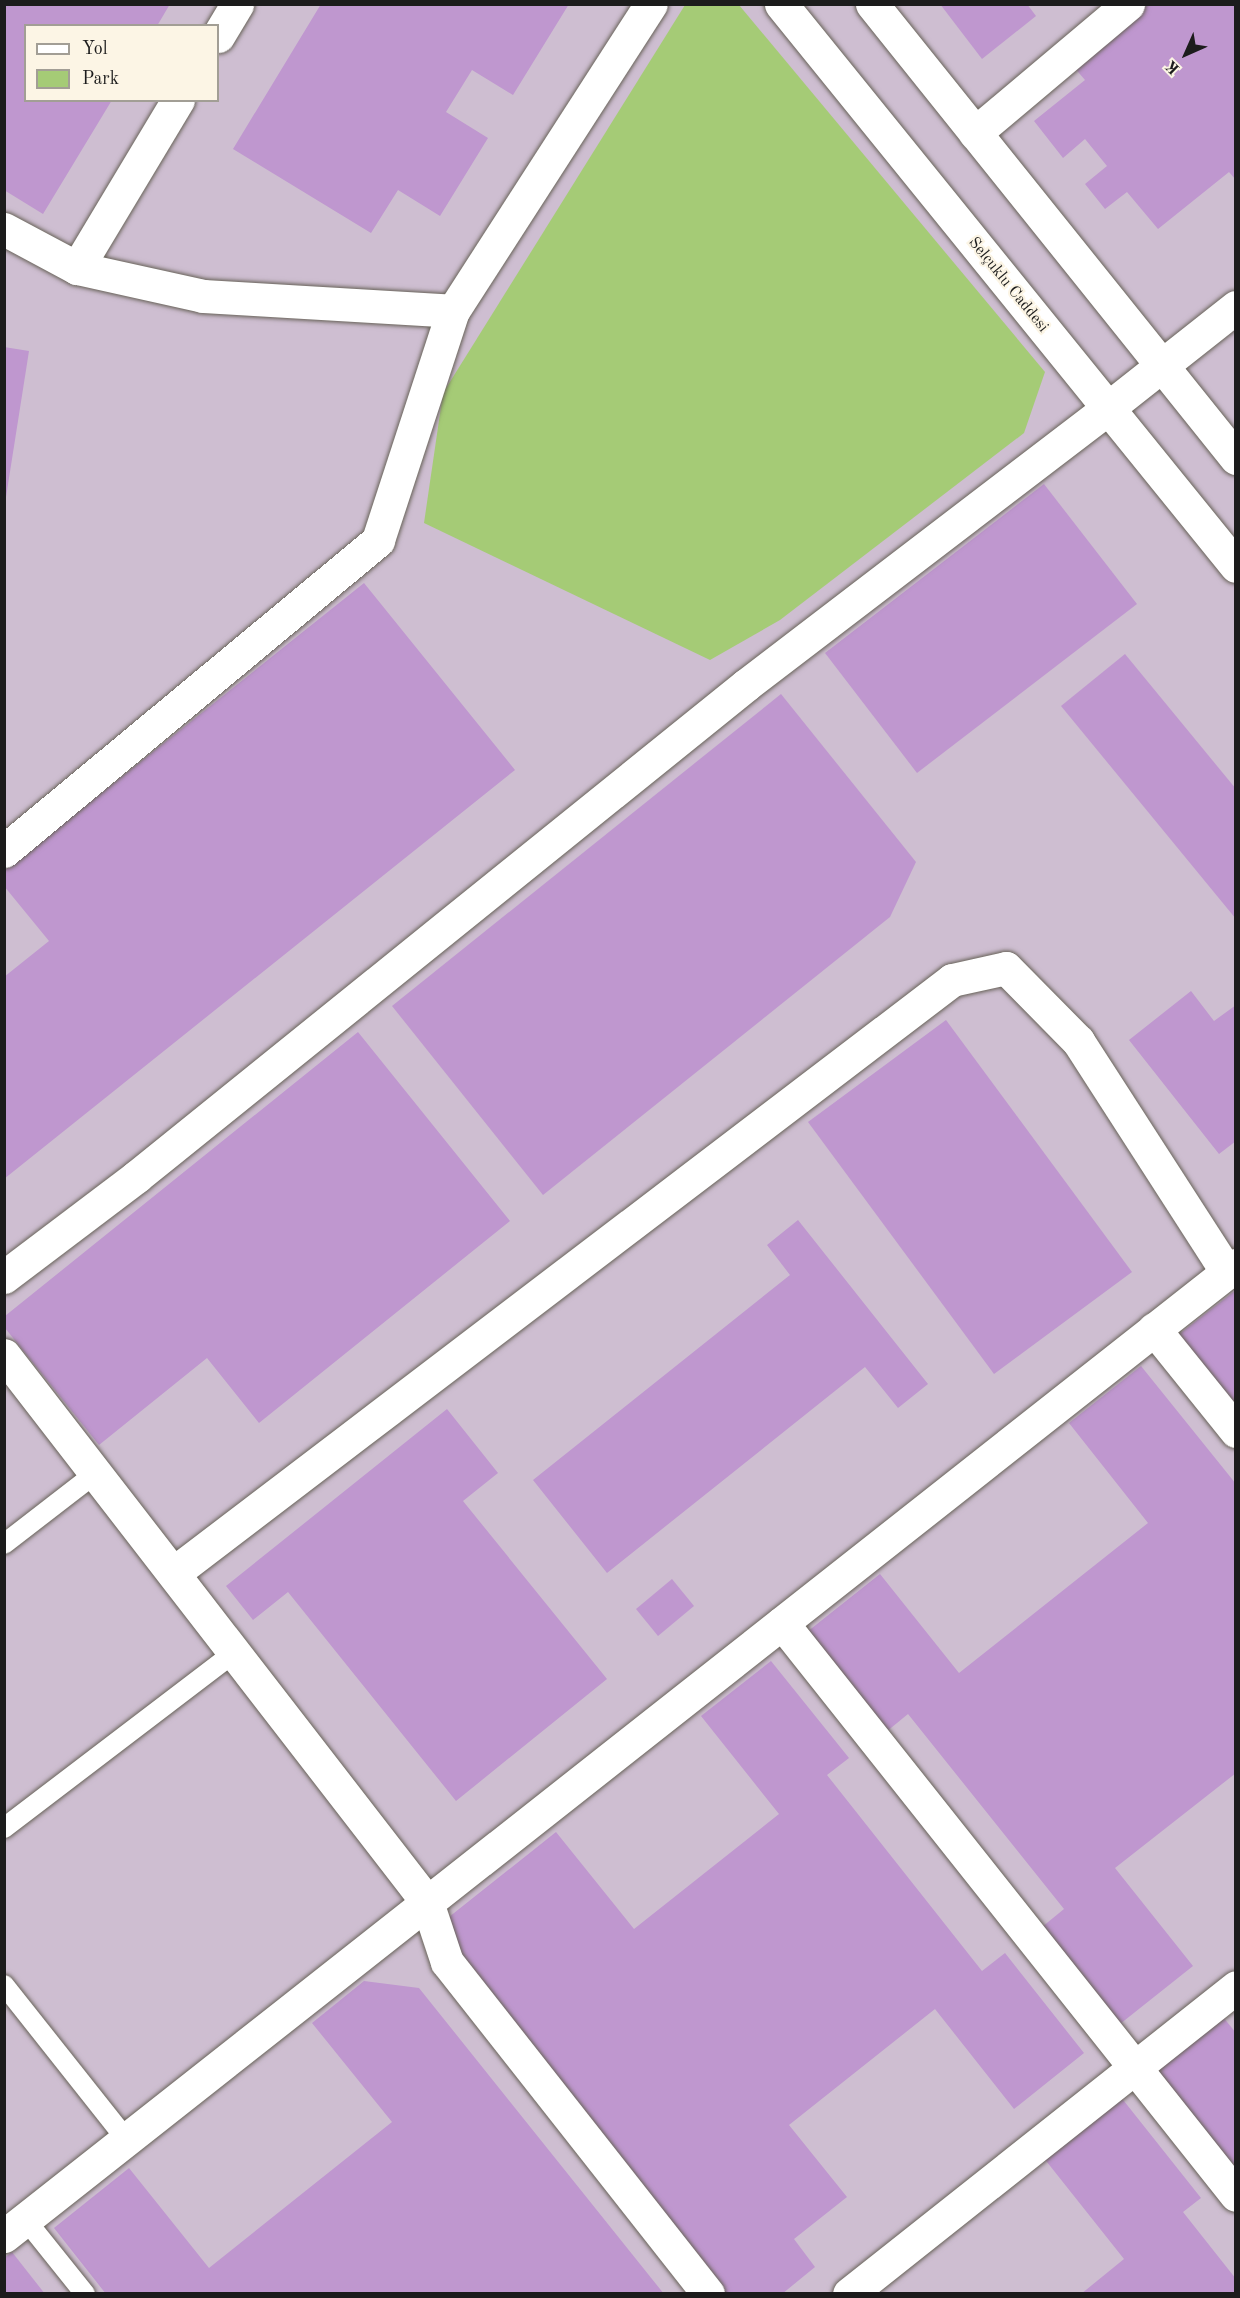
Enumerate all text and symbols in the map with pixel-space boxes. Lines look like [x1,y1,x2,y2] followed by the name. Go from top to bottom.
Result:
[24,24,219,102] legend
[1156,24,1216,84] north arrow
[82,40,108,58] text: Yol
[1163,57,1183,77] text: K
[82,70,119,88] text: Park
[964,234,1052,336] street label: Selçuklu Caddesi

